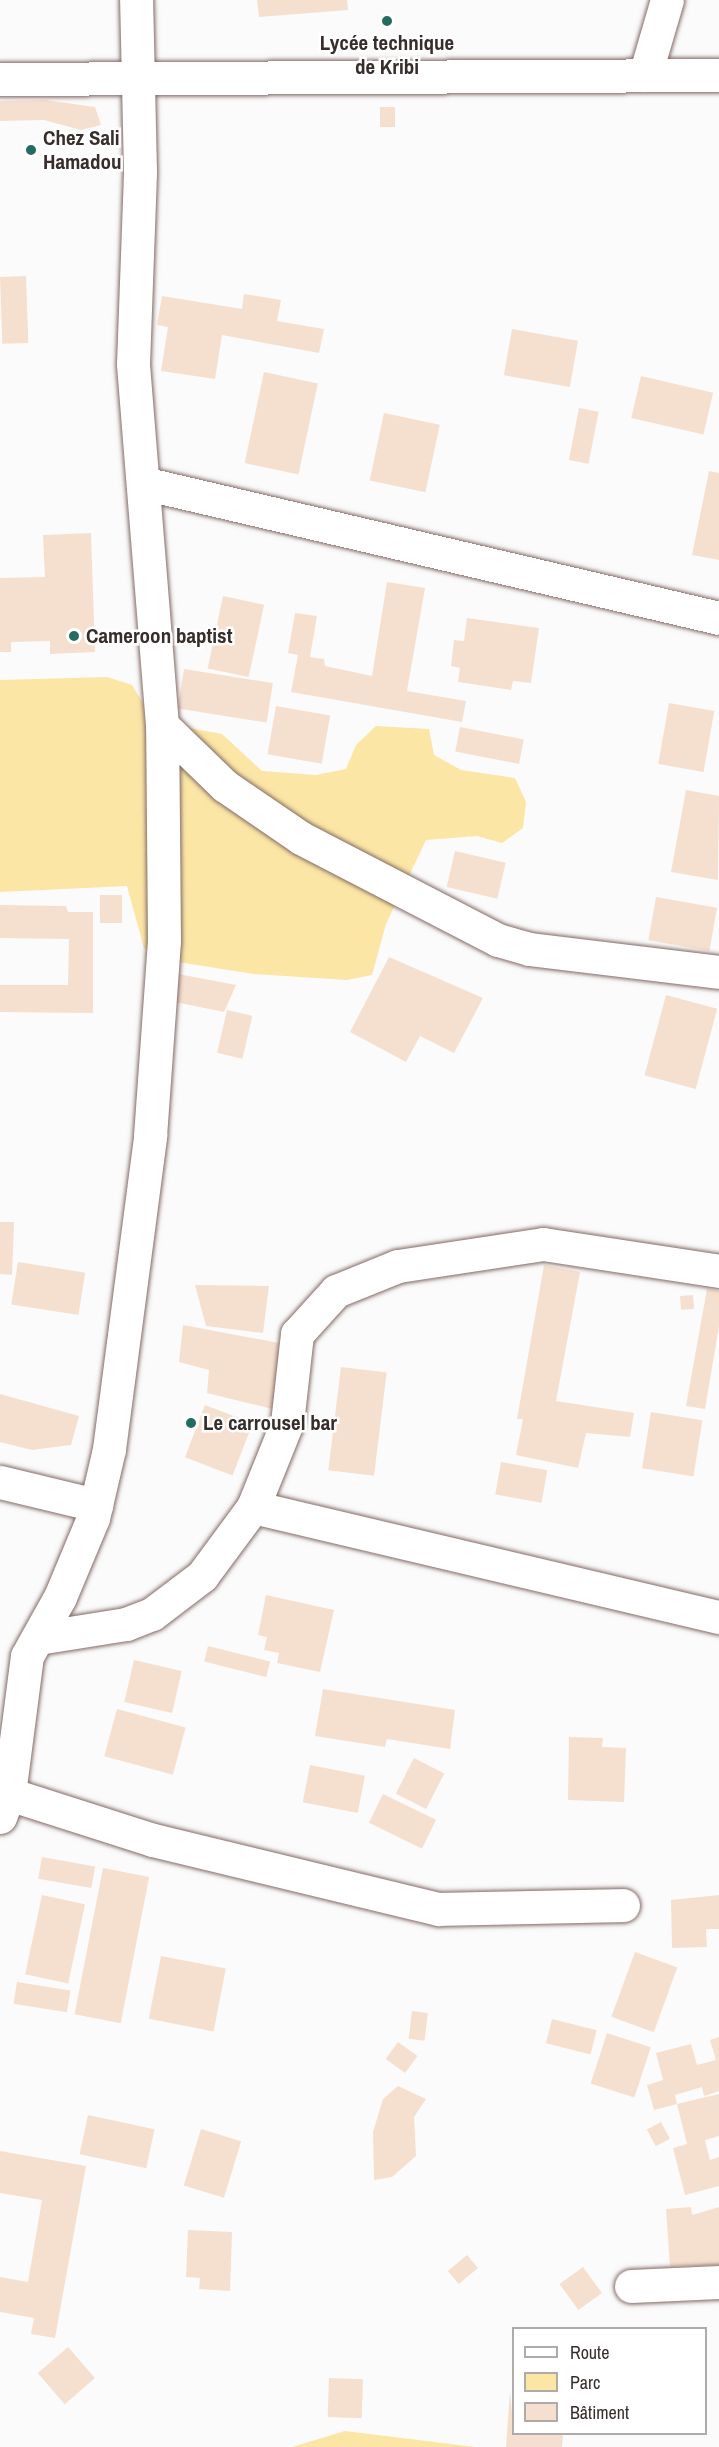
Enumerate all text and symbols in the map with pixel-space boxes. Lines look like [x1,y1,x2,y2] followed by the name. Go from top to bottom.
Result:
[380,14,394,28] marker: Lycée technique de Kribi
[320,30,454,80] place label: Lycée technique de Kribi
[43,125,121,175] place label: Chez Sali Hamadou
[24,143,38,157] marker: Chez Sali Hamadou
[86,623,232,649] place label: Cameroon baptist
[67,629,81,643] marker: Cameroon baptist
[203,1410,337,1436] place label: Le carrousel bar
[184,1416,198,1430] marker: Le carrousel bar
[512,2327,707,2435] legend
[570,2340,609,2365] text: Route
[570,2370,600,2395] text: Parc
[570,2400,629,2425] text: Bâtiment

